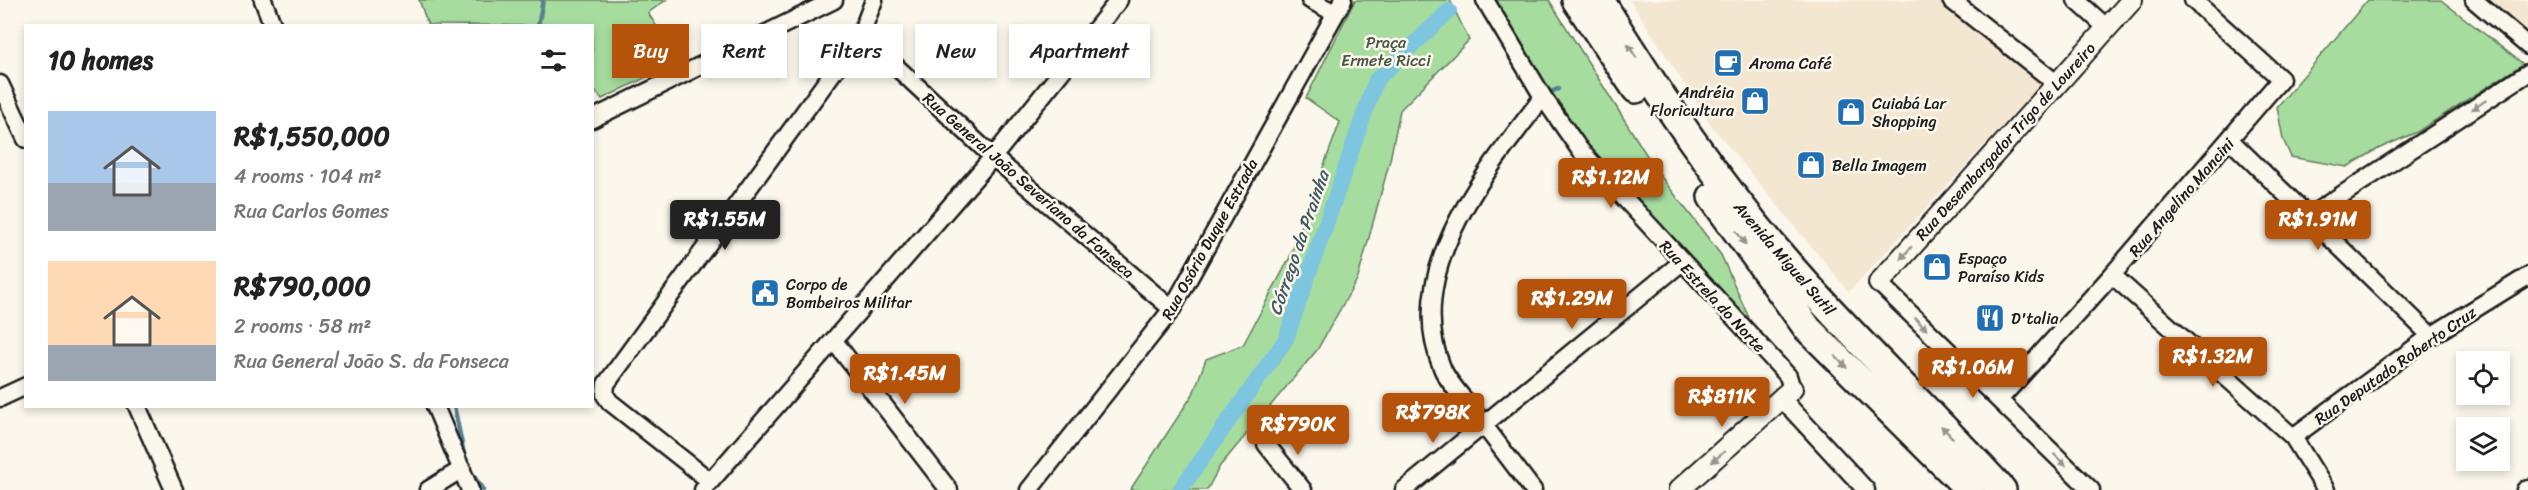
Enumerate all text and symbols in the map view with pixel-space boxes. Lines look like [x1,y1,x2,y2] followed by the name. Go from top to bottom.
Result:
[612,24,689,78] chip: Buy
[701,24,787,78] chip: Rent
[799,24,903,78] chip: Filters
[915,24,997,78] chip: New
[1009,24,1150,78] chip: Apartment
[1341,28,1431,75] park label: Praça Ermete Ricci
[1908,35,2103,247] street label: Rua Desembargador Trigo de Loureiro
[48,37,153,83] text: 10 homes
[1626,43,1638,59] one-way arrow
[537,44,570,77] icon: filters
[1712,47,1744,79] cafe icon: Aroma Café
[1748,49,1832,78] place label: Aroma Café
[1650,78,1735,125] place label: Andréia Floricultura
[916,85,1141,286] street label: Rua General João Severiano da Fonseca
[1739,85,1771,117] shop icon: Andréia Floricultura
[1872,89,1947,136] place label: Cuiabá Lar Shopping
[1835,96,1867,128] shop icon: Cuiabá Lar Shopping
[2471,99,2487,110] one-way arrow
[234,113,390,159] text: R$1,550,000
[2121,131,2242,264] street label: Rua Angelino Mancini
[96,135,168,207] icon: home
[1795,149,1827,181] shop icon: Bella Imagem
[1832,151,1927,180] place label: Bella Imagem
[1153,153,1266,325] street label: Rua Osório Duque Estrada
[1556,158,1666,209] pin: R$1.12M
[234,159,382,194] text: 4 rooms · 104 m²
[1572,160,1650,195] text: R$1.12M
[1259,165,1339,320] water label: Córrego da Prainha
[234,194,389,229] text: Rua Carlos Gomes
[1726,194,1843,323] street label: Avenida Miguel Sutil
[670,200,780,251] pin: R$1.55M
[2263,200,2373,251] pin: R$1.91M
[684,202,766,237] text: R$1.55M
[2279,202,2357,237] text: R$1.91M
[1735,230,1747,246] one-way arrow
[1652,233,1773,360] street label: Rua Estrela do Norte
[1958,244,2045,291] place label: Espaço Paraíso Kids
[1899,245,1913,260] one-way arrow
[1921,251,1953,283] shop icon: Espaço Paraíso Kids
[234,263,371,309] text: R$790,000
[786,270,913,317] place label: Corpo de Bombeiros Militar
[749,277,781,309] public building icon: Corpo de Bombeiros Militar
[1517,279,1627,330] pin: R$1.29M
[1531,281,1613,316] text: R$1.29M
[96,285,168,357] icon: home
[2308,298,2483,433] street label: Rua Deputado Roberto Cruz
[1974,302,2006,334] restaurant icon: D'talia
[2011,304,2059,333] place label: D'talia
[234,309,371,344] text: 2 rooms · 58 m²
[1913,316,1927,330] one-way arrow
[2158,337,2268,388] pin: R$1.32M
[2173,339,2253,374] text: R$1.32M
[234,344,509,379] text: Rua General João S. da Fonseca
[1918,348,2028,399] pin: R$1.06M
[1932,350,2014,385] text: R$1.06M
[2456,351,2510,471] map controls
[2456,351,2510,405] button: locate
[850,354,960,405] pin: R$1.45M
[1833,354,1847,368] one-way arrow
[864,356,946,391] text: R$1.45M
[1673,377,1771,428] pin: R$811K
[1689,379,1755,414] text: R$811K
[1384,393,1482,444] pin: R$798K
[1396,395,1470,430] text: R$798K
[1249,405,1347,456] pin: R$790K
[1261,407,1335,442] text: R$790K
[2456,417,2510,471] button: layers
[1940,424,1954,439] one-way arrow
[1710,450,1726,463] one-way arrow
[2053,453,2068,467] one-way arrow

